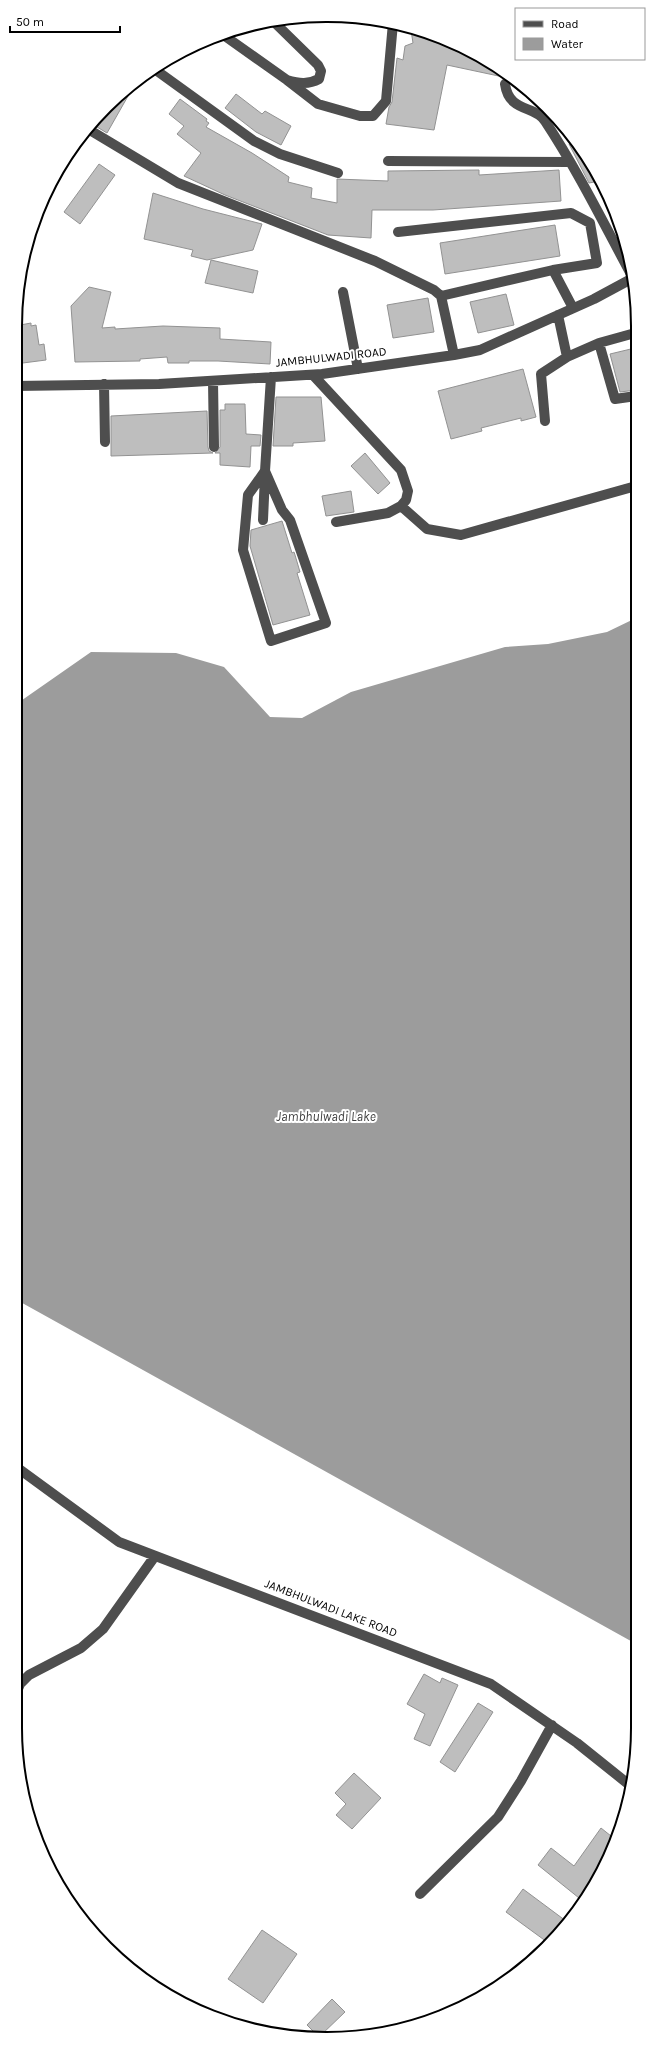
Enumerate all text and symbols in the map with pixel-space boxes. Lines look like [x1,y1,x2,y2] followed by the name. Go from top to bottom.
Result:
[10,8,120,34] scale bar
[515,8,645,60] legend
[16,15,44,29] text: 50 m
[551,17,579,31] text: Road
[551,37,584,51] text: Water
[275,344,387,370] street label: JAMBHULWADI ROAD
[276,1109,376,1124] water label: Jambhulwadi Lake
[263,1576,399,1640] street label: JAMBHULWADI LAKE ROAD

